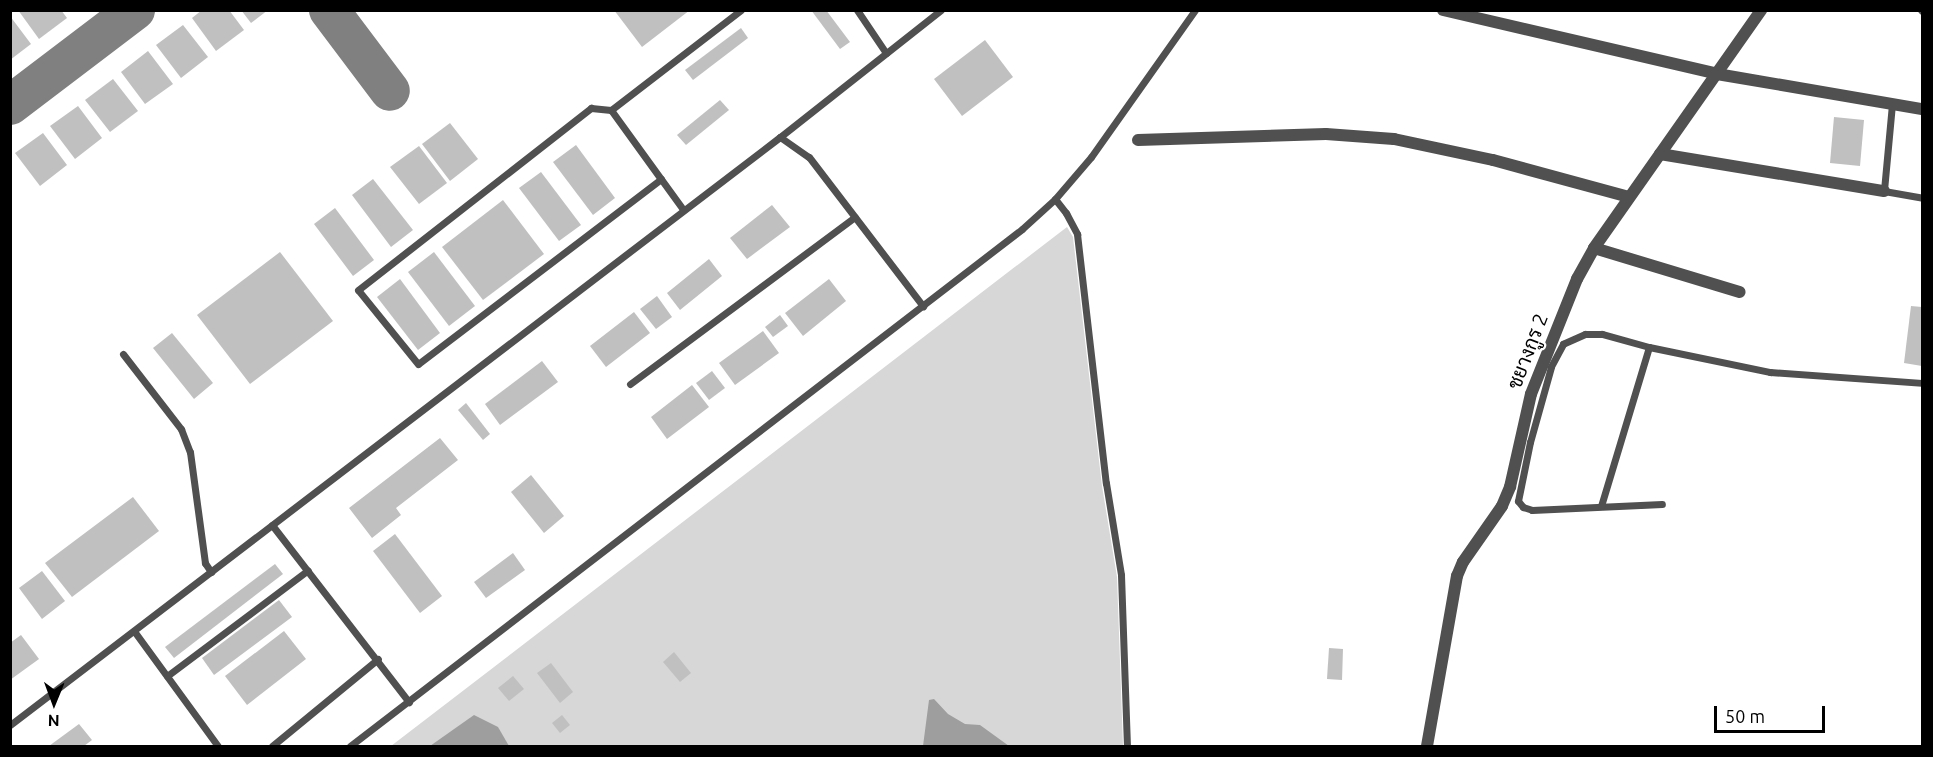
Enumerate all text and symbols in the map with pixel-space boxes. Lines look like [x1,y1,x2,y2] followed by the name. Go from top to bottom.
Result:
[1502,310,1552,392] street label: ชยางกูร 2
[24,673,84,733] north arrow
[1717,694,1828,732] scale bar
[1725,706,1765,726] text: 50 m
[48,712,60,730] text: N

